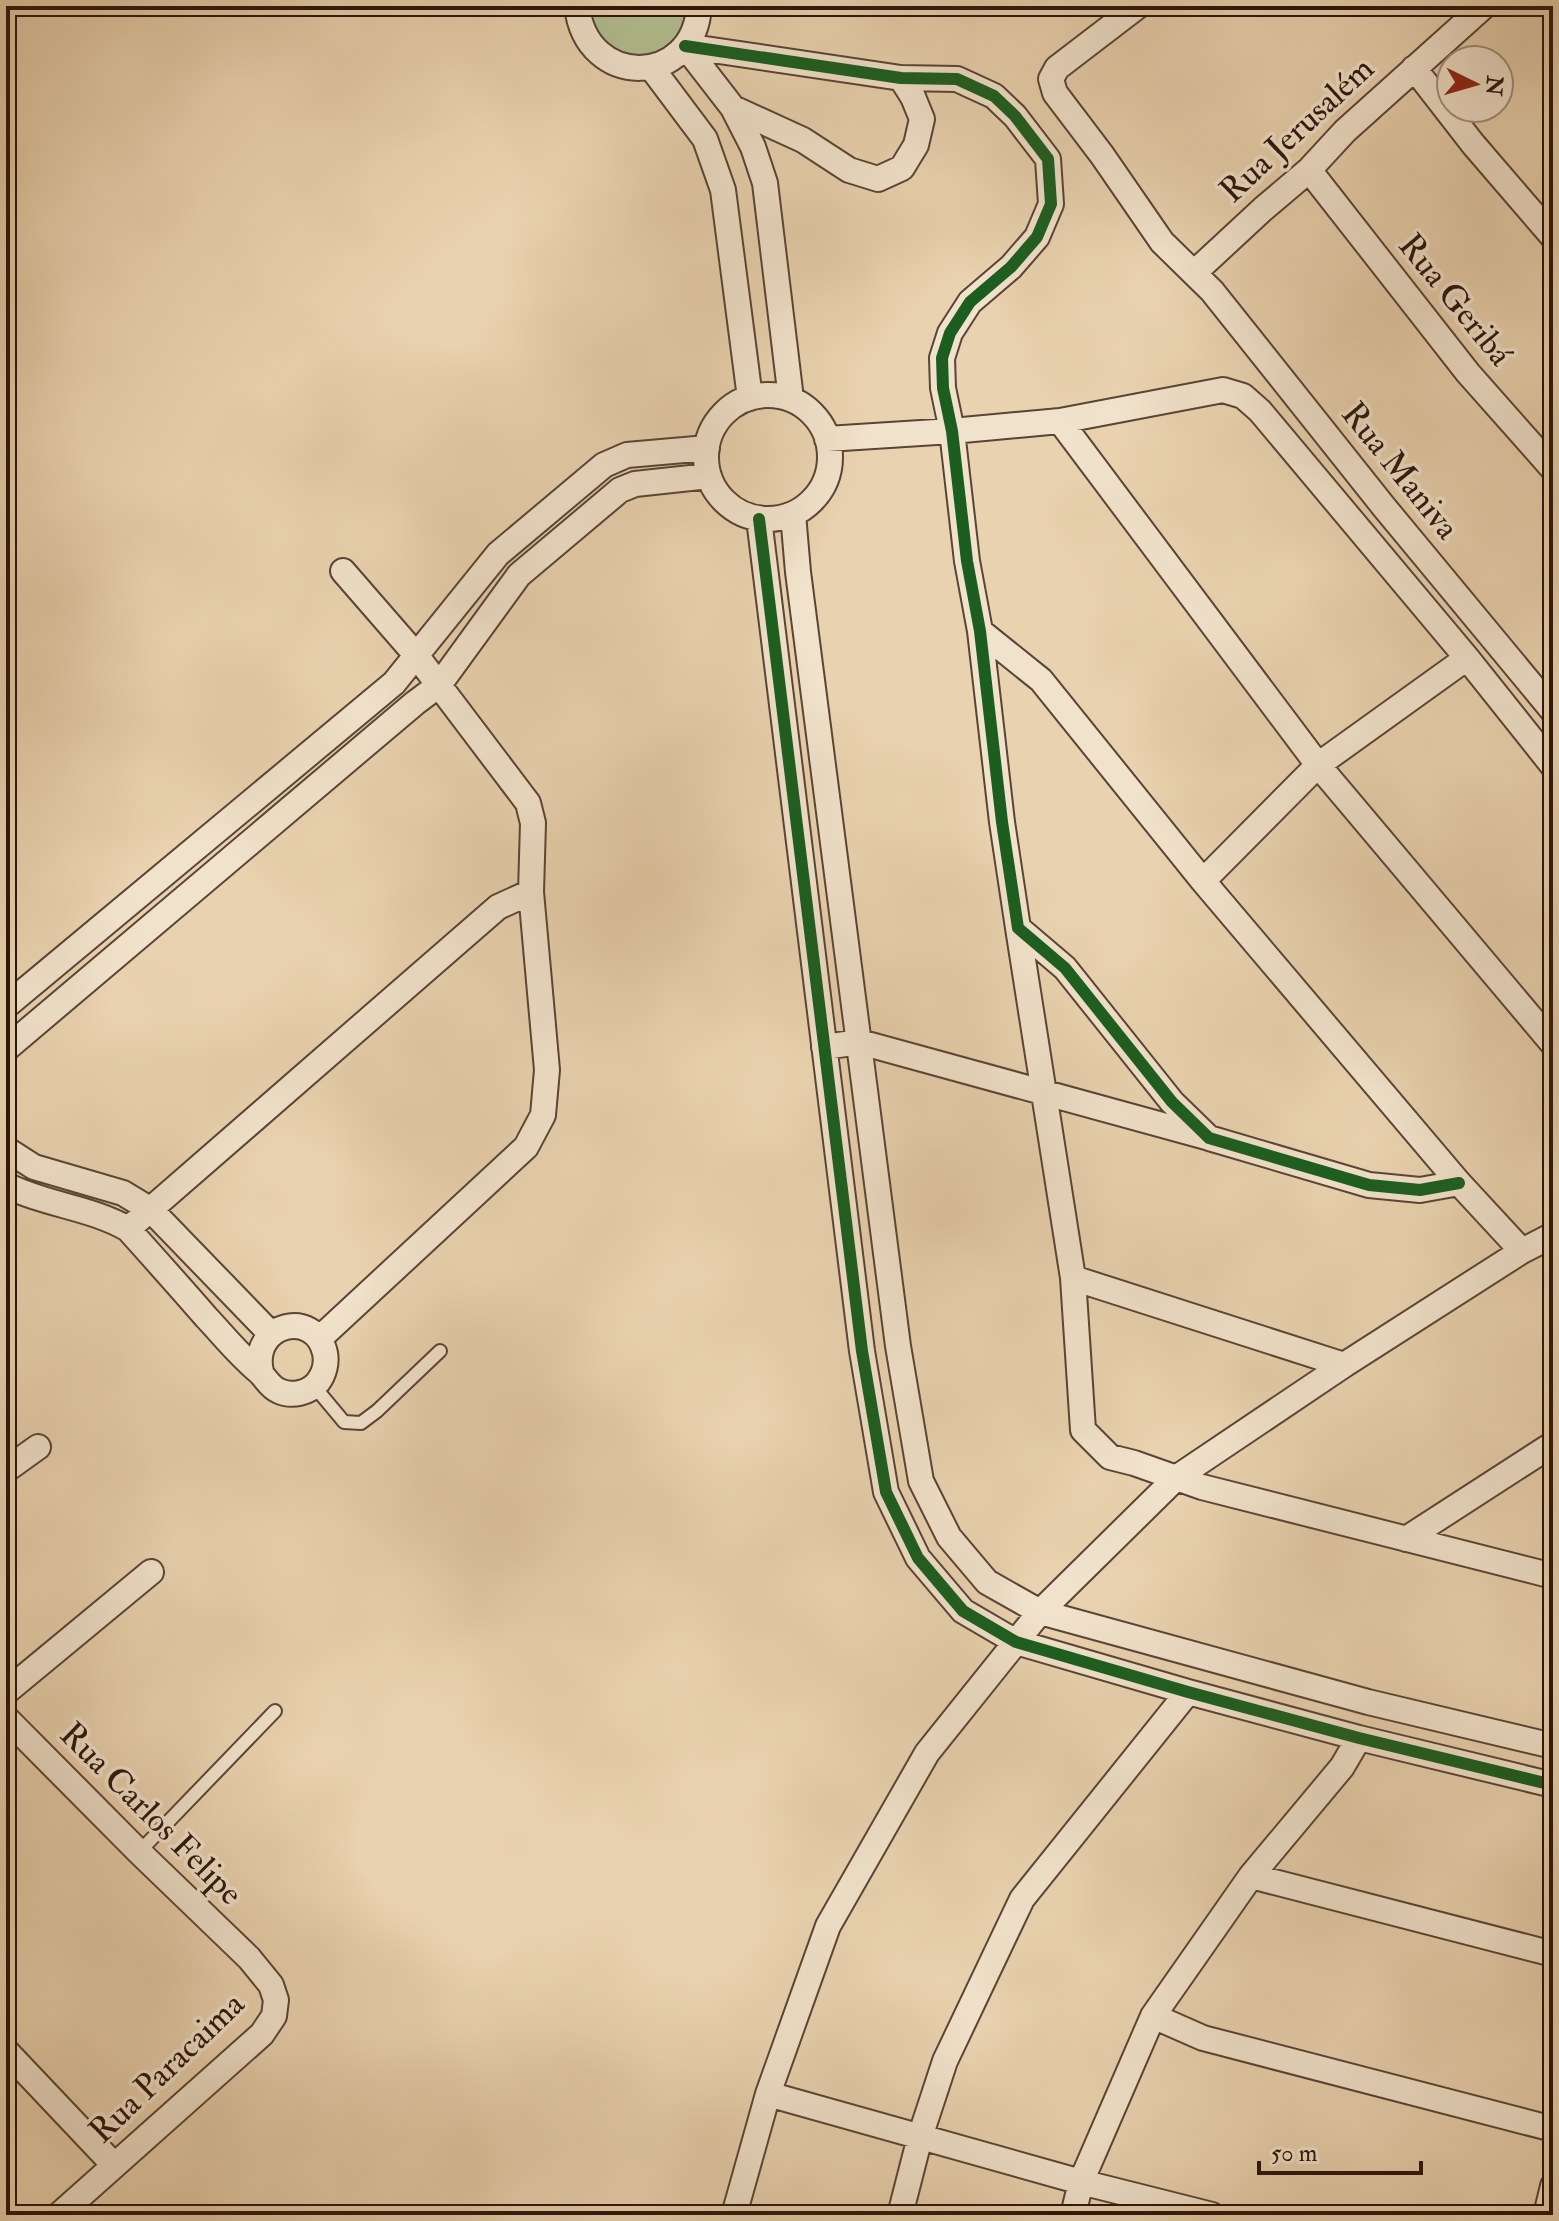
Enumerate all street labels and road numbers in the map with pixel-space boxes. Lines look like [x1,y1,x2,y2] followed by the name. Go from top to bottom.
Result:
[1211,48,1383,212] street label: Rua Jerusalém
[1389,225,1522,376] street label: Rua Geribá
[1332,394,1469,549] street label: Rua Maniva
[50,1713,252,1915] street label: Rua Carlos Felipe
[80,1983,254,2153] street label: Rua Paracaima

